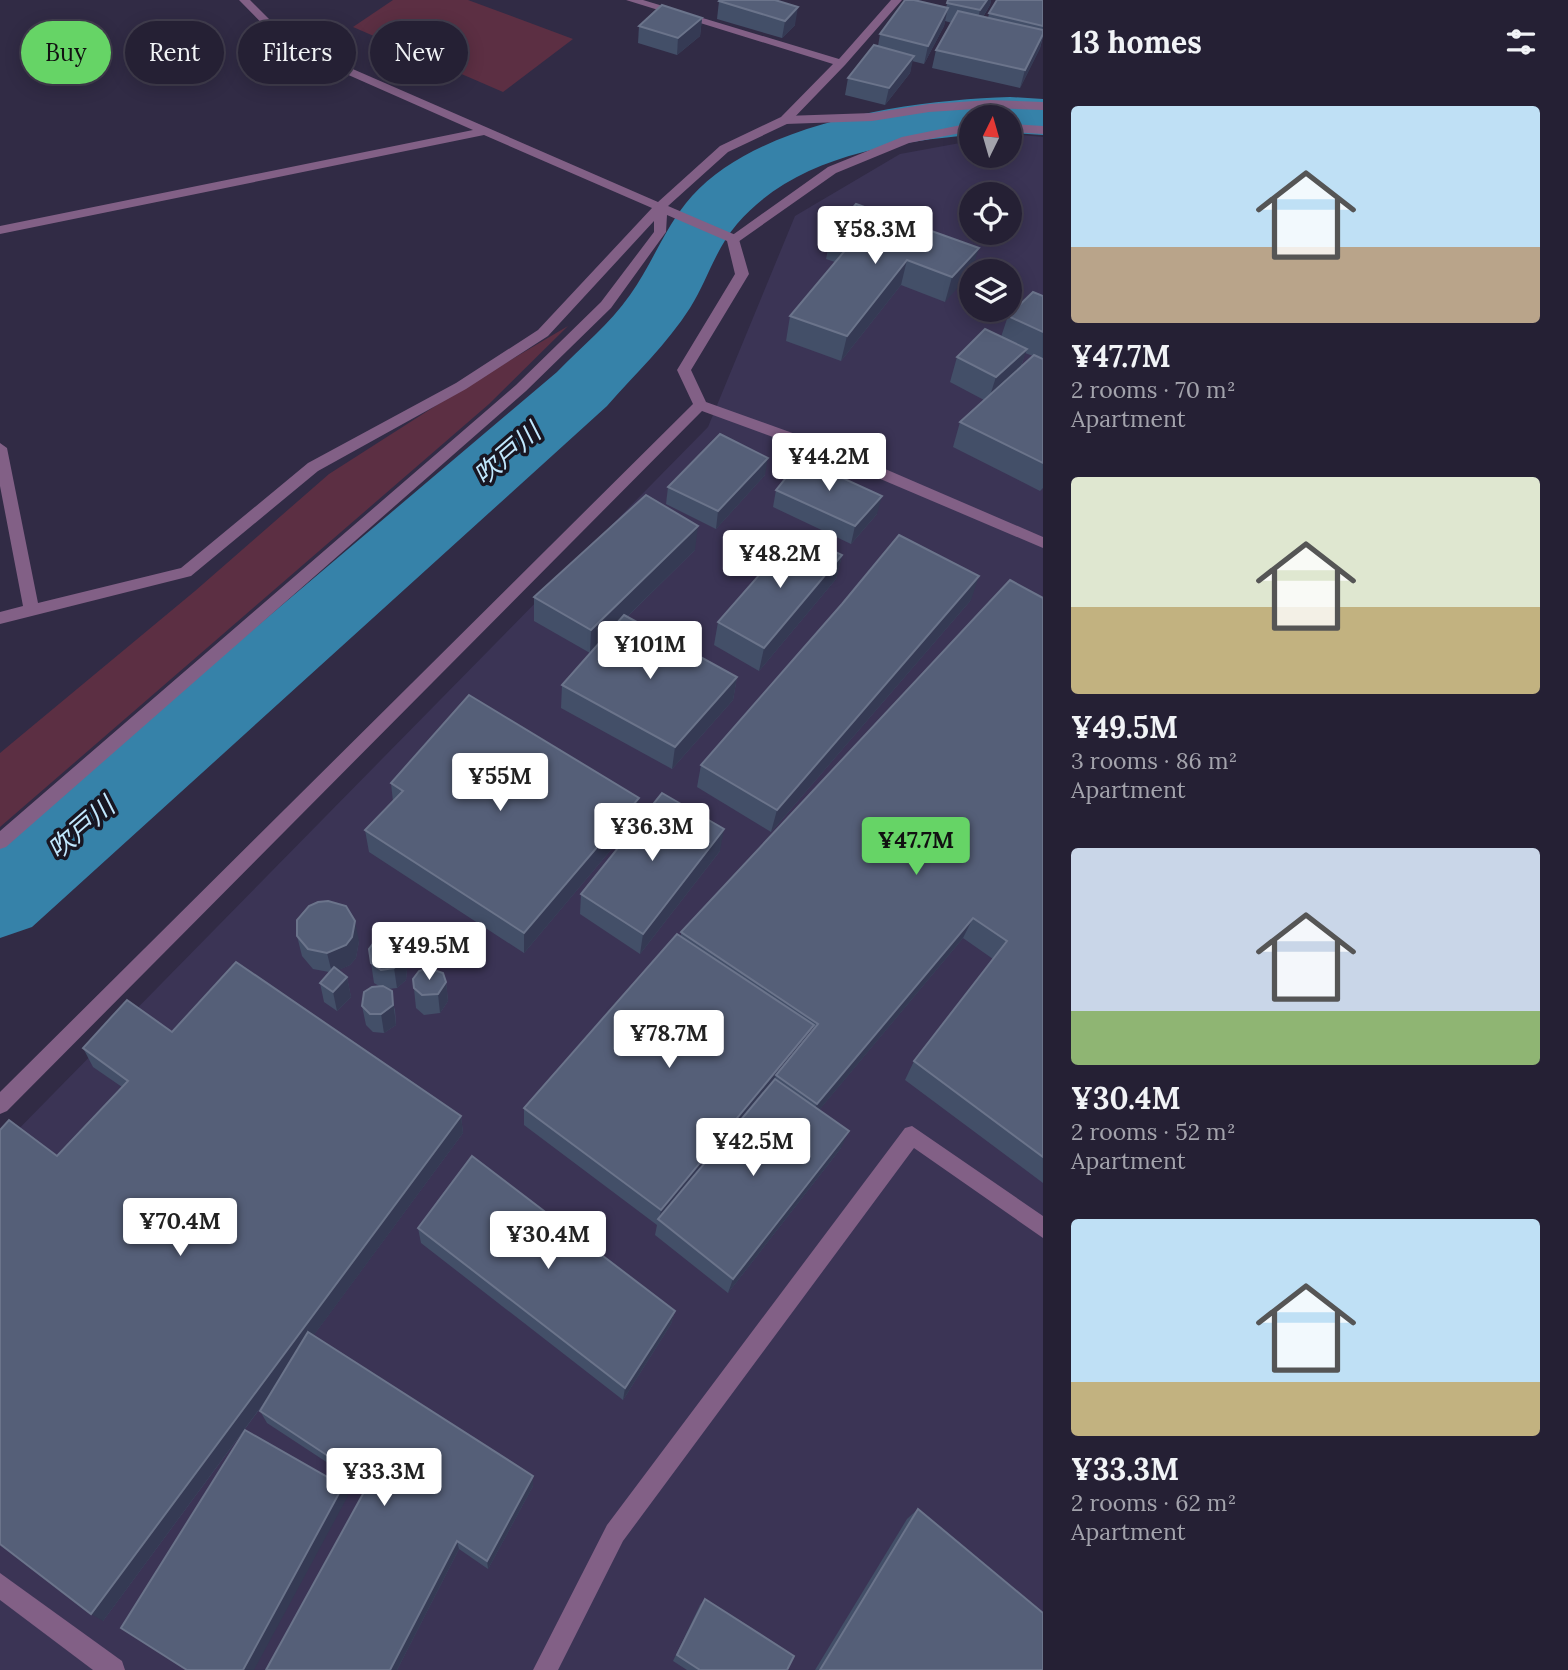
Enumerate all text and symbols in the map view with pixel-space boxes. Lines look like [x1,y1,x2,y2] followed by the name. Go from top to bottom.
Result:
[21,21,111,84] chip: Buy
[125,21,224,84] chip: Rent
[238,21,356,84] chip: Filters
[370,21,468,84] chip: New
[1071,23,1202,61] text: 13 homes
[1502,23,1540,61] icon: filters
[959,105,1022,168] north arrow
[959,105,1022,322] map controls
[1243,152,1369,278] icon: home
[959,182,1022,245] button: locate
[818,206,932,266] pin: ¥58.3M
[834,214,916,243] text: ¥58.3M
[959,259,1022,322] button: layers
[1071,337,1171,375] text: ¥47.7M
[1071,375,1236,404] text: 2 rooms · 70 m²
[1071,404,1186,433] text: Apartment
[466,414,549,492] water label: 吹戸川
[772,434,886,493] pin: ¥44.2M
[788,441,870,470] text: ¥44.2M
[1243,523,1369,649] icon: home
[723,530,837,590] pin: ¥48.2M
[739,538,821,567] text: ¥48.2M
[601,622,699,681] pin: ¥101M
[614,629,686,658] text: ¥101M
[1071,708,1178,746] text: ¥49.5M
[1071,746,1237,775] text: 3 rooms · 86 m²
[459,754,541,813] pin: ¥55M
[468,761,532,790] text: ¥55M
[1071,775,1186,804] text: Apartment
[40,788,123,866] water label: 吹戸川
[595,804,709,863] pin: ¥36.3M
[610,811,694,840] text: ¥36.3M
[859,818,973,877] pin: ¥47.7M
[878,825,954,854] text: ¥47.7M
[1243,894,1369,1020] icon: home
[372,922,486,982] pin: ¥49.5M
[388,930,470,959] text: ¥49.5M
[612,1010,726,1070] pin: ¥78.7M
[630,1018,708,1047] text: ¥78.7M
[1071,1079,1181,1117] text: ¥30.4M
[1071,1117,1236,1146] text: 2 rooms · 52 m²
[696,1118,810,1178] pin: ¥42.5M
[712,1126,794,1155] text: ¥42.5M
[1071,1146,1186,1175] text: Apartment
[123,1198,237,1258] pin: ¥70.4M
[139,1206,221,1235] text: ¥70.4M
[491,1212,605,1271] pin: ¥30.4M
[506,1219,590,1248] text: ¥30.4M
[1243,1265,1369,1391] icon: home
[327,1448,441,1508] pin: ¥33.3M
[1071,1450,1179,1488] text: ¥33.3M
[343,1456,425,1485] text: ¥33.3M
[1071,1488,1236,1517] text: 2 rooms · 62 m²
[1071,1517,1186,1546] text: Apartment

